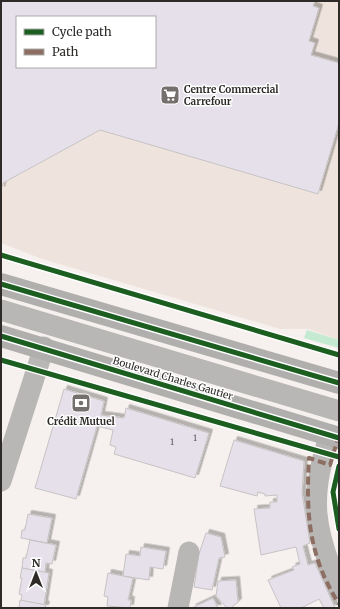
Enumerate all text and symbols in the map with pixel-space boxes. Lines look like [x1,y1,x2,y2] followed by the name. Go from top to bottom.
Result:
[16,16,156,68] legend
[52,24,112,39] text: Cycle path
[52,44,78,59] text: Path
[184,83,279,108] place label: Centre Commercial Carrefour
[159,84,181,106] supermarket icon: Centre Commercial Carrefour
[111,354,235,403] street label: Boulevard Charles Gautier
[70,392,92,414] bank icon: Crédit Mutuel
[47,415,116,428] place label: Crédit Mutuel
[193,433,197,443] house number: 1
[170,437,174,447] house number: 1
[16,553,56,593] north arrow
[32,556,41,570] text: N

